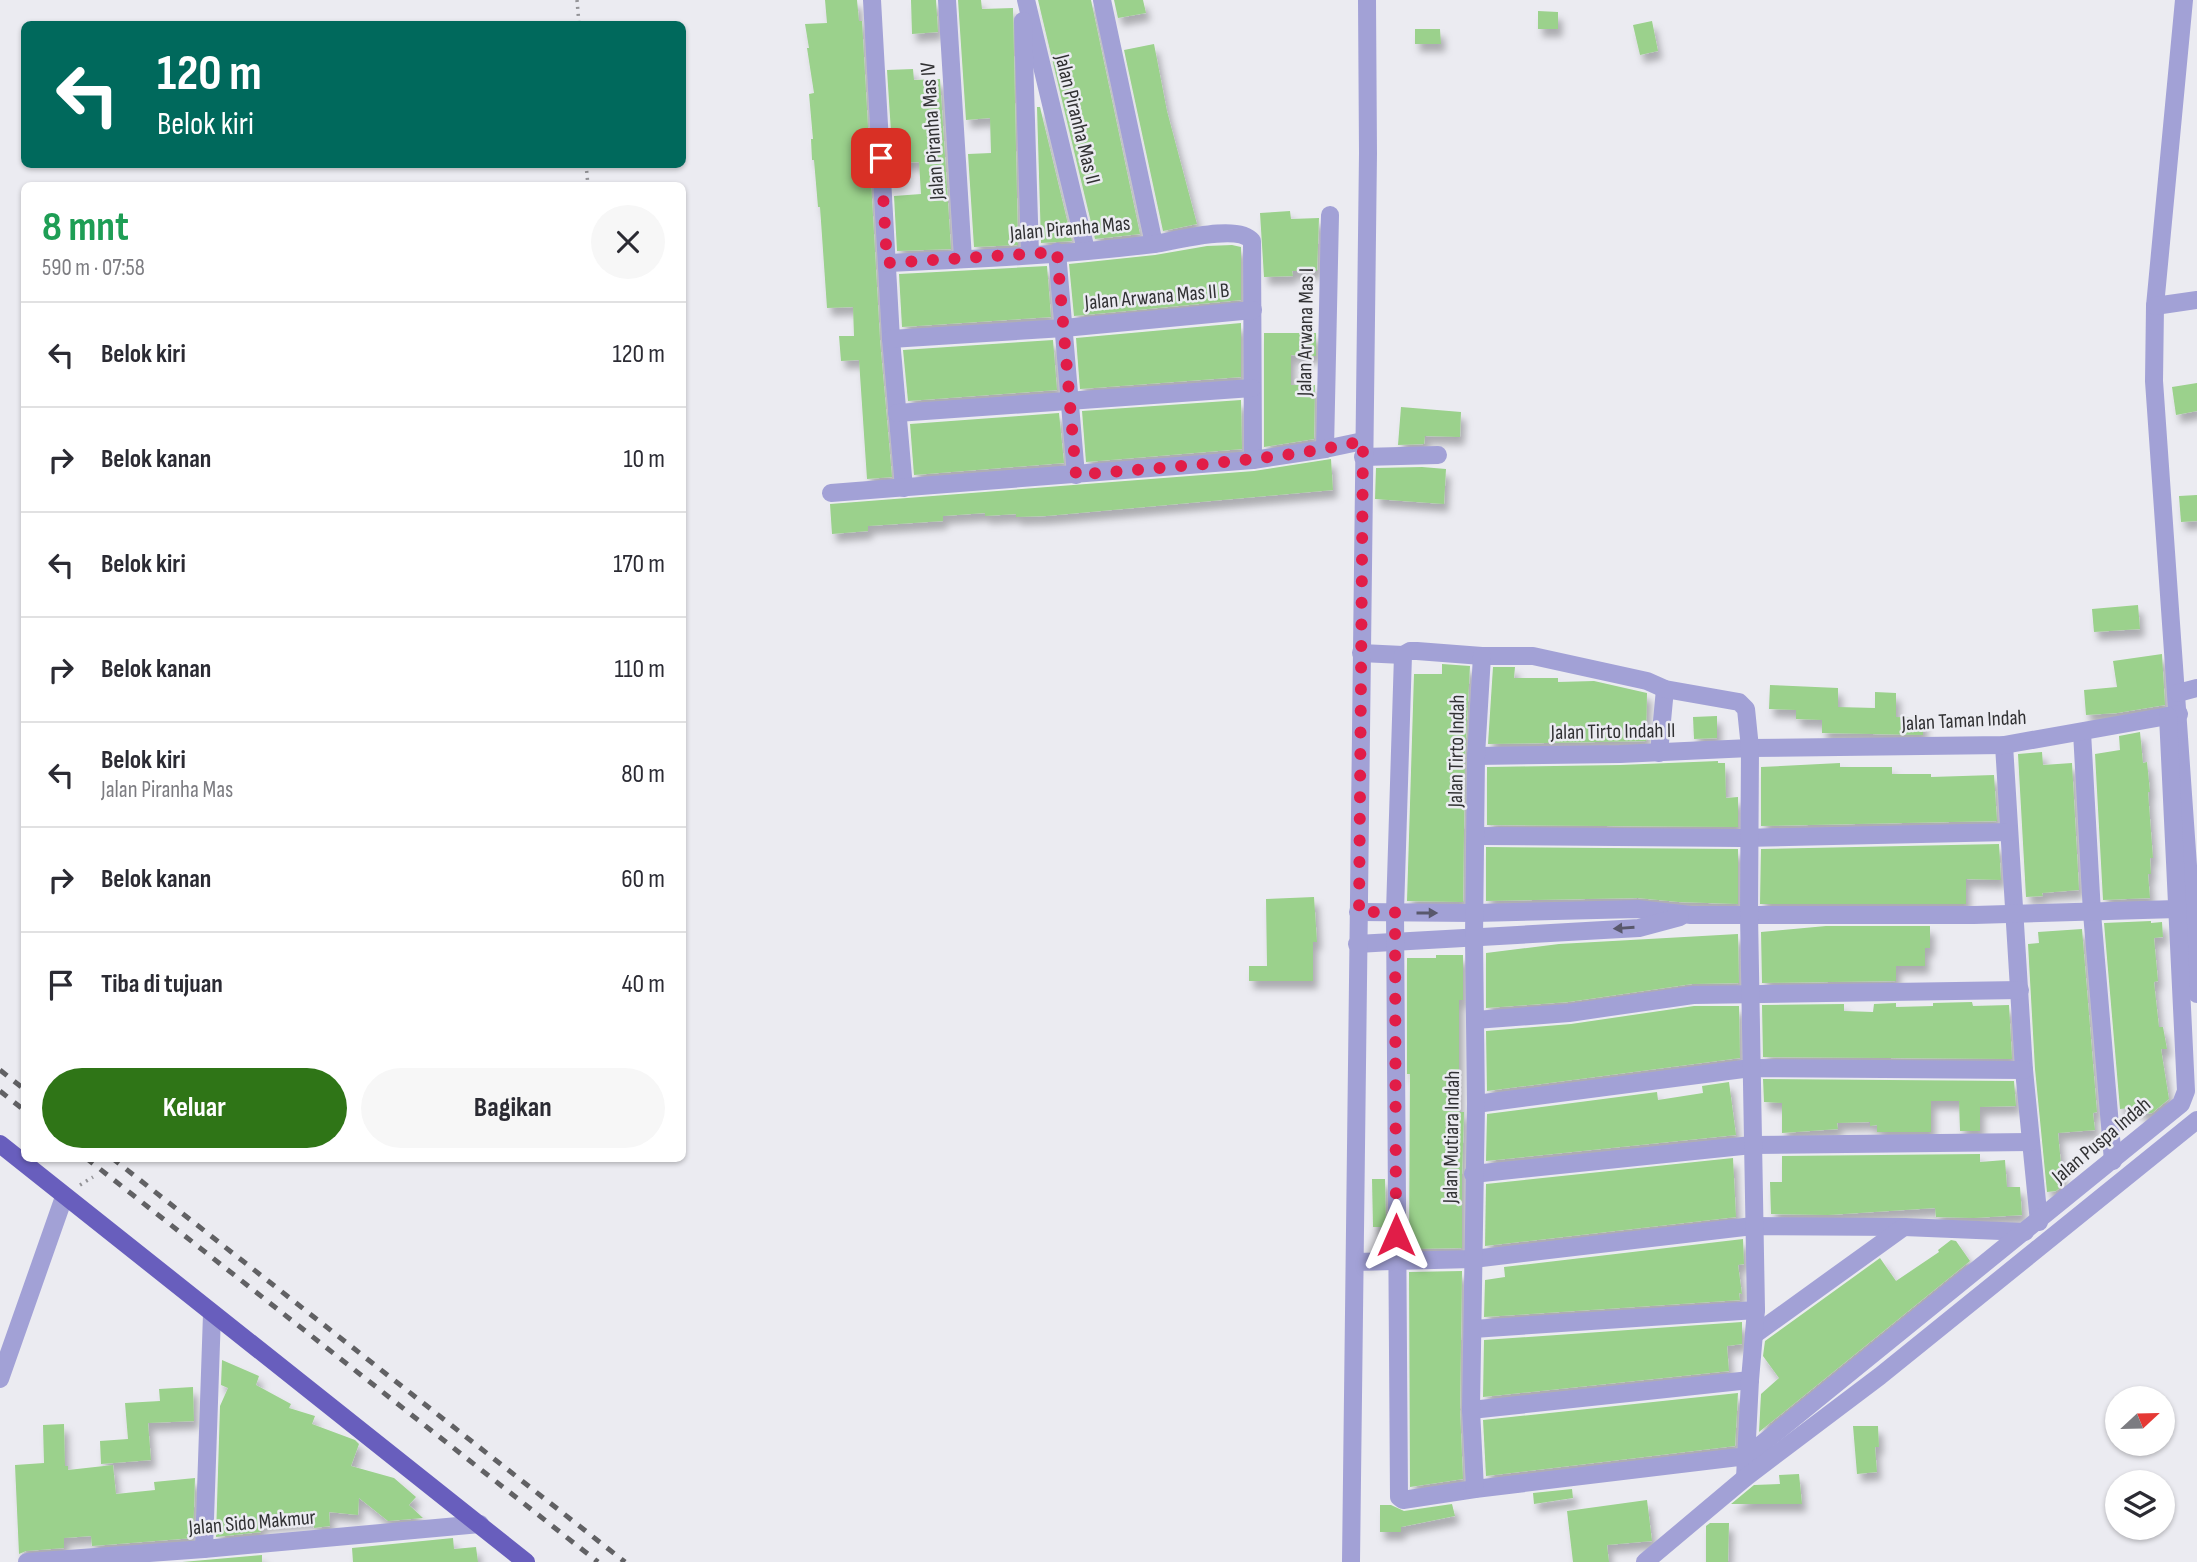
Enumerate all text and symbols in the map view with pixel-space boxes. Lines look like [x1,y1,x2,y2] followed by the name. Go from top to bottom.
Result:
[157,45,262,104] text: 120 m
[42,49,133,140] icon: left
[1049,51,1106,186] street label: Jalan Piranha Mas II
[915,61,950,202] street label: Jalan Piranha Mas IV
[157,105,254,144] text: Belok kiri
[851,128,911,188] pin
[862,139,900,177] icon: arrive
[42,202,129,253] text: 8 mnt
[591,205,665,279] button: close
[1008,211,1131,246] street label: Jalan Piranha Mas
[42,254,145,282] text: 590 m · 07:58
[1292,268,1319,397] street label: Jalan Arwana Mas I
[1083,278,1230,315] street label: Jalan Arwana Mas II B
[42,336,80,374] icon: left
[101,339,186,370] text: Belok kiri
[612,339,665,370] text: 120 m
[42,441,80,479] icon: right
[101,444,211,475] text: Belok kanan
[623,444,665,475] text: 10 m
[42,546,80,584] icon: left
[101,549,186,580] text: Belok kiri
[613,549,665,580] text: 170 m
[42,651,80,689] icon: right
[101,654,211,685] text: Belok kanan
[614,654,665,685] text: 110 m
[1443,694,1470,809] street label: Jalan Tirto Indah
[1900,705,2027,736] street label: Jalan Taman Indah
[1550,718,1676,745] street label: Jalan Tirto Indah II
[101,745,186,776] text: Belok kiri
[42,756,80,794] icon: left
[621,759,665,790] text: 80 m
[101,776,233,804] text: Jalan Piranha Mas
[42,861,80,899] icon: right
[101,864,211,895] text: Belok kanan
[621,864,665,895] text: 60 m
[1416,907,1438,919] one-way arrow
[1613,923,1635,934] one-way arrow
[42,966,80,1004] icon: arrive
[101,969,223,1000] text: Tiba di tujuan
[622,969,665,1000] text: 40 m
[42,1068,347,1148] button: Keluar
[361,1068,665,1148] button: Bagikan
[1438,1071,1465,1204] street label: Jalan Mutiara Indah
[2046,1092,2156,1190] street label: Jalan Puspa Indah
[1359,1198,1433,1272] position arrow
[2105,1386,2175,1456] north arrow
[2105,1386,2175,1540] map controls
[2105,1470,2175,1540] button: layers
[187,1504,317,1541] street label: Jalan Sido Makmur

